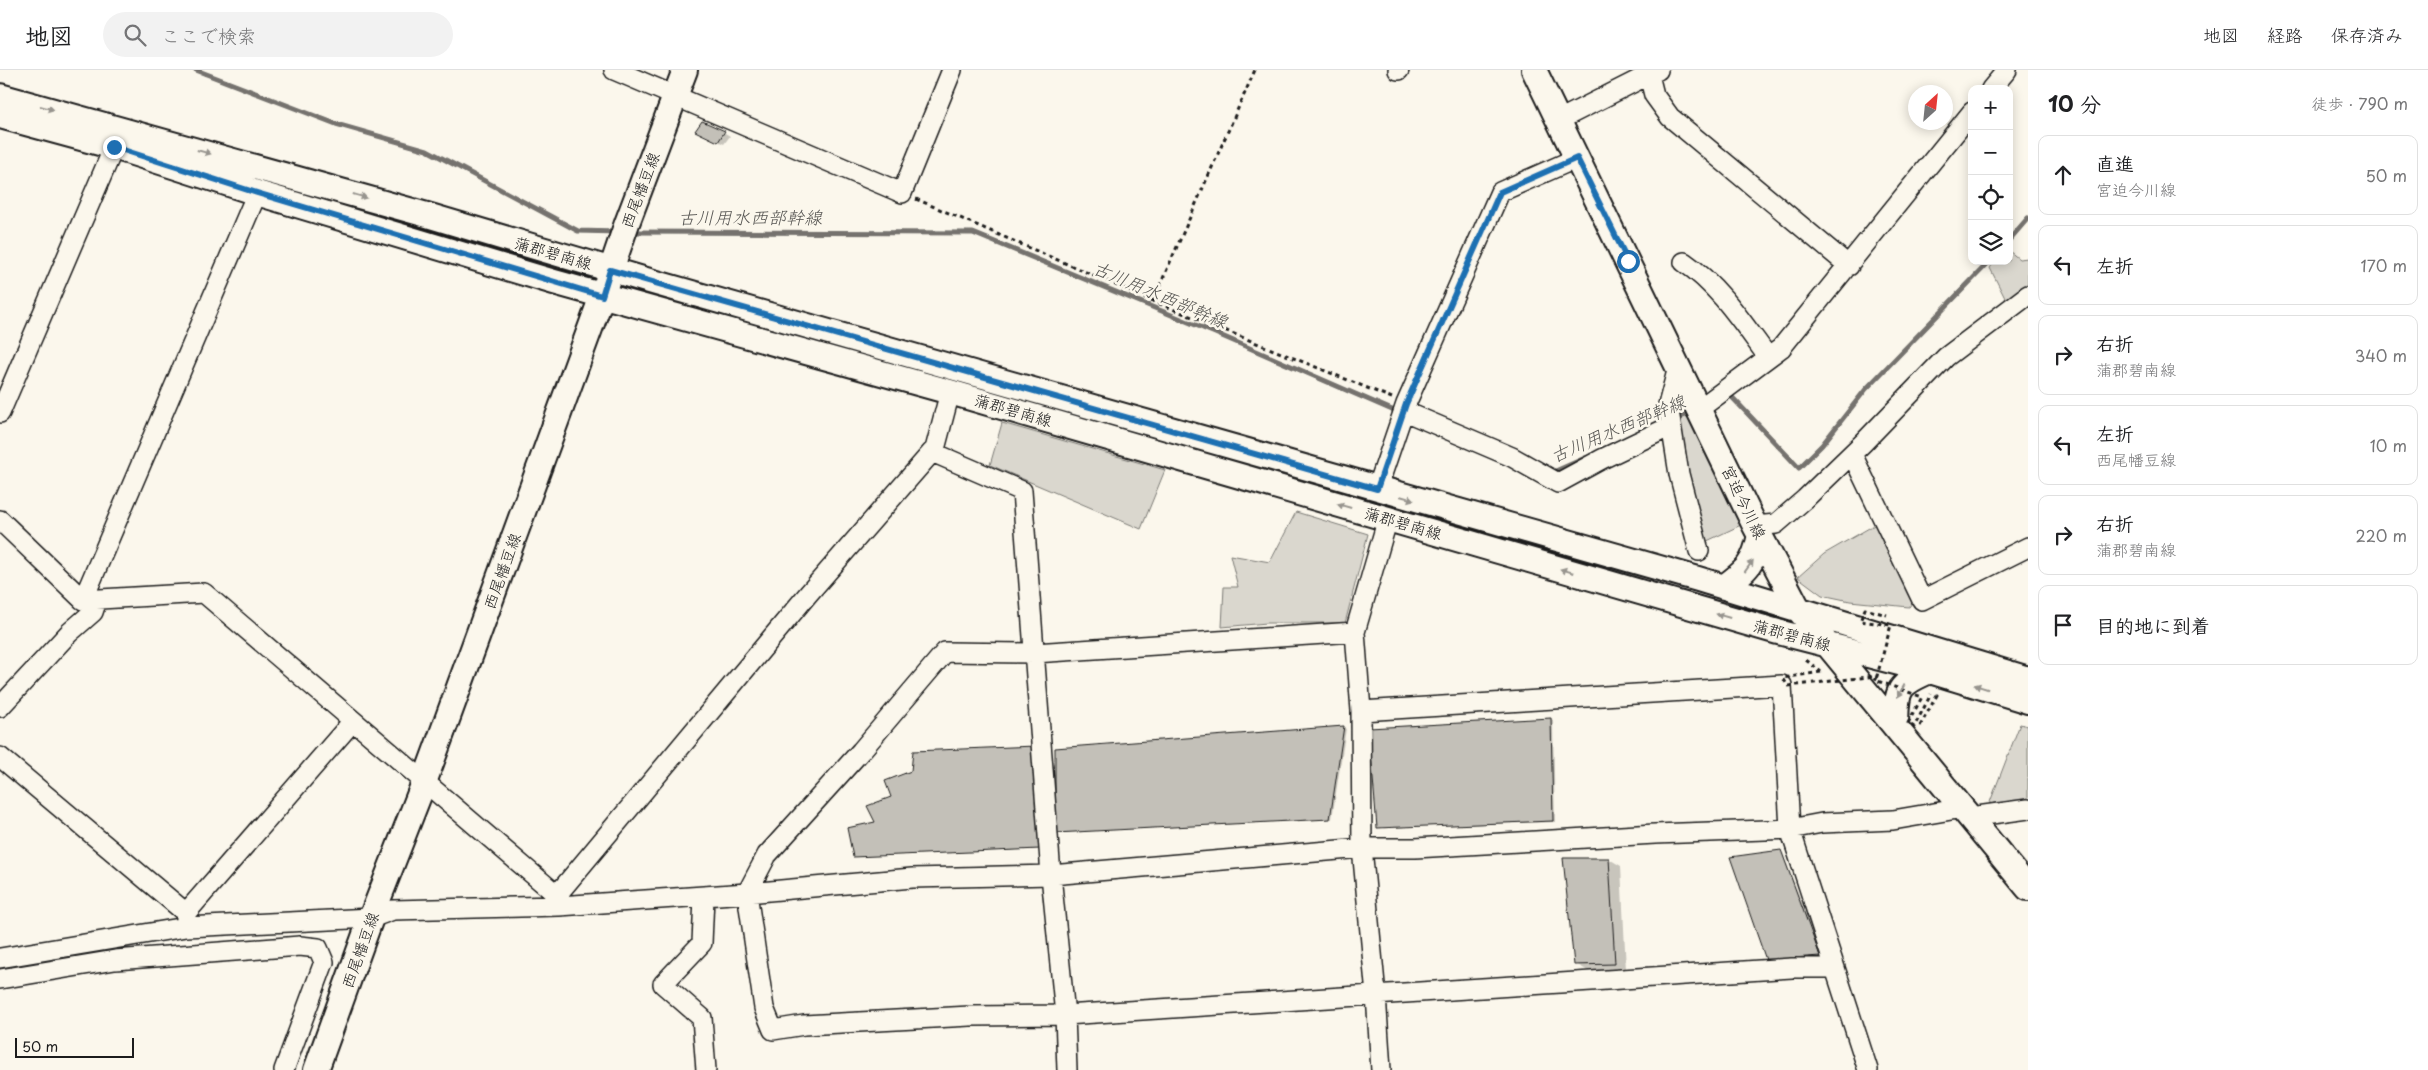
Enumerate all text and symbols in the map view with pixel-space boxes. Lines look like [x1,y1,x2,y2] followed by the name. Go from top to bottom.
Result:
[103,12,453,57] search box
[25,17,73,53] text: 地図
[121,21,149,49] icon: search
[161,21,256,49] text: ここで検索
[2203,21,2239,48] text: 地図
[2267,21,2303,48] text: 経路
[2331,21,2403,48] text: 保存済み
[1908,85,1953,130] north arrow
[1968,85,2013,265] map controls
[1968,85,2013,130] button: +
[2048,87,2101,119] text: 10 分
[2312,91,2408,115] text: 徒歩 · 790 m
[40,105,55,113] one-way arrow
[1968,130,2013,175] button: −
[103,136,126,159] route end
[196,148,211,156] one-way arrow
[614,148,665,231] street label: 西尾幡豆線
[2096,149,2134,177] text: 直進
[2049,161,2077,189] icon: ahead
[2366,163,2407,187] text: 50 m
[1968,175,2013,220] button: locate
[2096,177,2176,201] text: 宮迫今川線
[353,192,368,200] one-way arrow
[678,203,823,230] water label: 古川用水西部幹線
[1968,220,2013,265] button: layers
[512,229,595,275] street label: 蒲郡碧南線
[1617,250,1640,273] route start
[2049,251,2077,279] icon: left
[2096,251,2134,279] text: 左折
[1089,253,1233,335] water label: 古川用水西部幹線
[2361,253,2407,277] text: 170 m
[2096,329,2134,357] text: 右折
[2049,341,2077,369] icon: right
[2355,343,2407,367] text: 340 m
[2096,357,2176,381] text: 蒲郡碧南線
[972,386,1055,432] street label: 蒲郡碧南線
[1546,387,1690,468] water label: 古川用水西部幹線
[2096,419,2134,447] text: 左折
[2049,431,2077,459] icon: left
[2370,433,2407,457] text: 10 m
[2096,447,2176,471] text: 西尾幡豆線
[1717,460,1773,543] street label: 宮迫今川線
[1400,494,1415,502] one-way arrow
[1362,499,1445,545] street label: 蒲郡碧南線
[1337,501,1352,509] one-way arrow
[2096,509,2134,537] text: 右折
[2049,521,2077,549] icon: right
[2356,523,2407,547] text: 220 m
[476,529,526,612] street label: 西尾幡豆線
[2096,537,2176,561] text: 蒲郡碧南線
[1744,559,1754,573] one-way arrow
[1560,566,1575,574] one-way arrow
[2049,611,2077,639] icon: arrive
[2096,611,2210,639] text: 目的地に到着
[1716,612,1731,620] one-way arrow
[1751,612,1834,656] street label: 蒲郡碧南線
[1974,682,1989,690] one-way arrow
[1897,683,1905,698] one-way arrow
[334,908,384,991] street label: 西尾幡豆線
[15,1035,134,1058] scale bar
[22,1036,58,1057] text: 50 m

